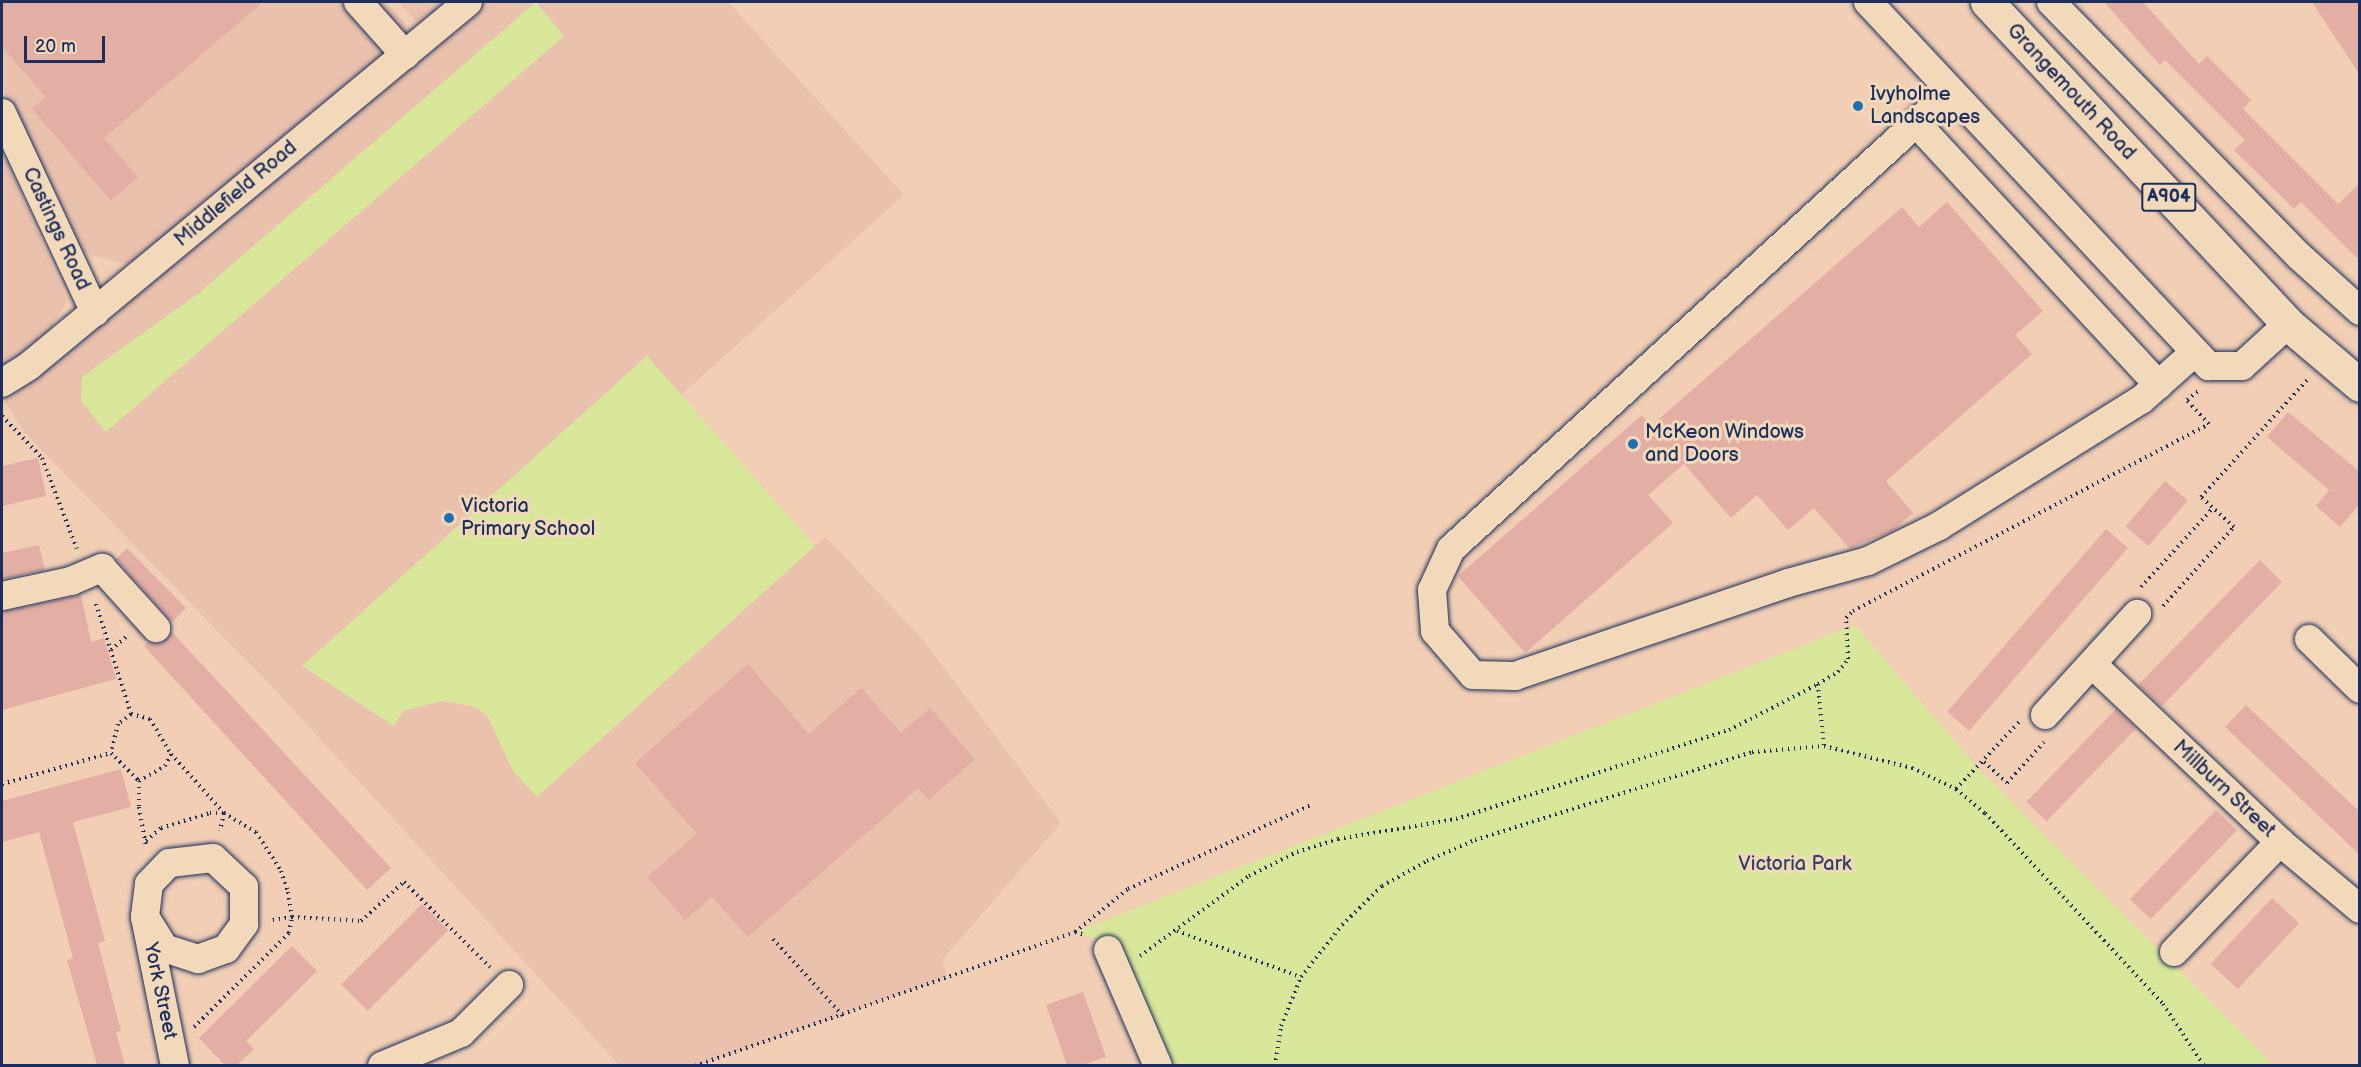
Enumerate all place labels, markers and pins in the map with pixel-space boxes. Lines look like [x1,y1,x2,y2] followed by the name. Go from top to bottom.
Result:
[1870,83,1980,130] place label: Ivyholme Landscapes
[1851,99,1865,113] marker: Ivyholme Landscapes
[1645,420,1805,467] place label: McKeon Windows and Doors
[1626,437,1640,451] marker: McKeon Windows and Doors
[461,494,597,541] place label: Victoria Primary School
[442,511,456,525] marker: Victoria Primary School

